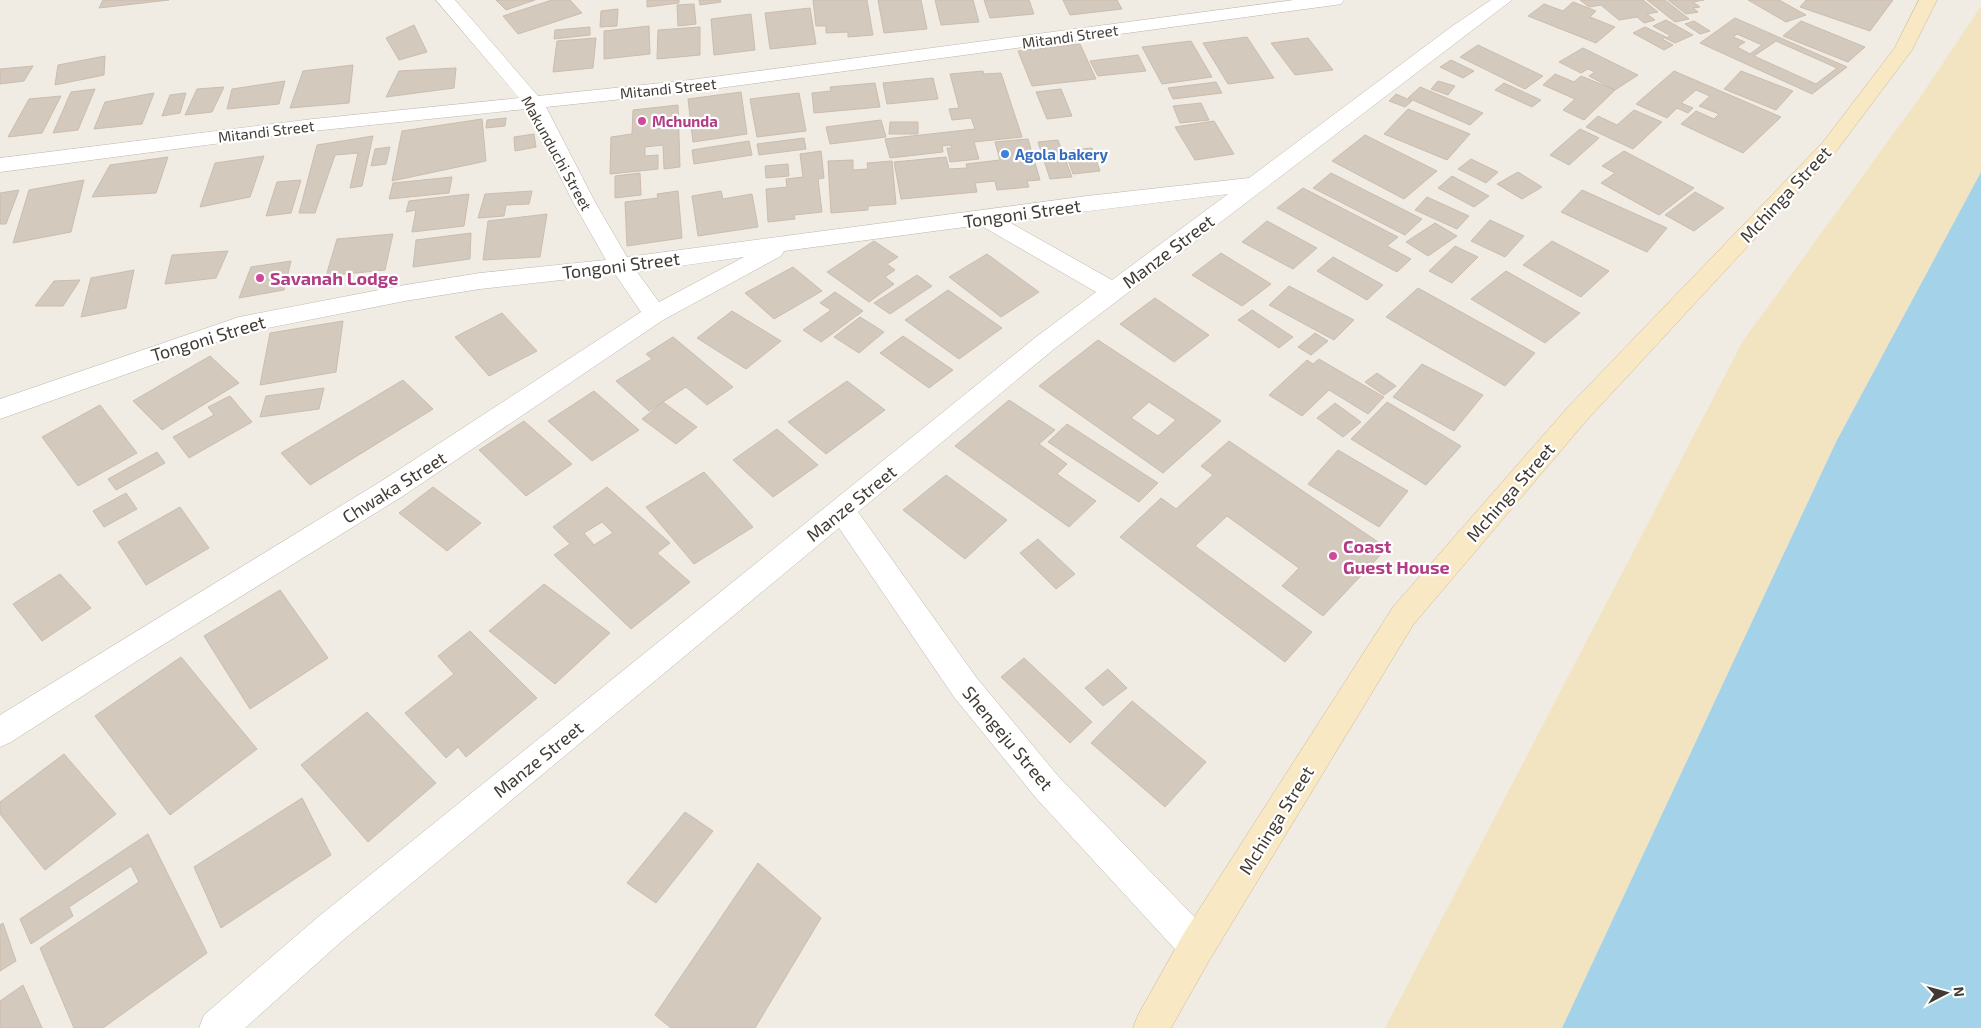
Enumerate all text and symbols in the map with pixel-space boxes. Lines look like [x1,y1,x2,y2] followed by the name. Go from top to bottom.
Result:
[1021,20,1120,52] street label: Mitandi Street
[619,74,717,102] street label: Mitandi Street
[518,93,596,214] street label: Makunduchi Street
[652,112,718,130] place label: Mchunda
[636,115,648,127] marker: Mchunda
[217,116,315,146] street label: Mitandi Street
[1735,141,1835,247] street label: Mchinga Street
[1015,145,1108,164] place label: Agola bakery
[999,148,1011,160] marker: Agola bakery
[962,194,1082,232] street label: Tongoni Street
[1118,209,1218,293] street label: Manze Street
[561,247,681,283] street label: Tongoni Street
[270,267,398,289] place label: Savanah Lodge
[254,272,266,284] marker: Savanah Lodge
[148,310,268,366] street label: Tongoni Street
[1461,438,1559,546] street label: Mchinga Street
[338,446,450,528] street label: Chwaka Street
[802,460,900,546] street label: Manze Street
[1343,535,1450,578] place label: Coast Guest House
[1327,550,1339,562] marker: Coast Guest House
[958,681,1058,795] street label: Shengeju Street
[489,716,587,802] street label: Manze Street
[1234,762,1318,878] street label: Mchinga Street
[1921,968,1971,1018] north arrow
[1950,986,1968,998] text: N

